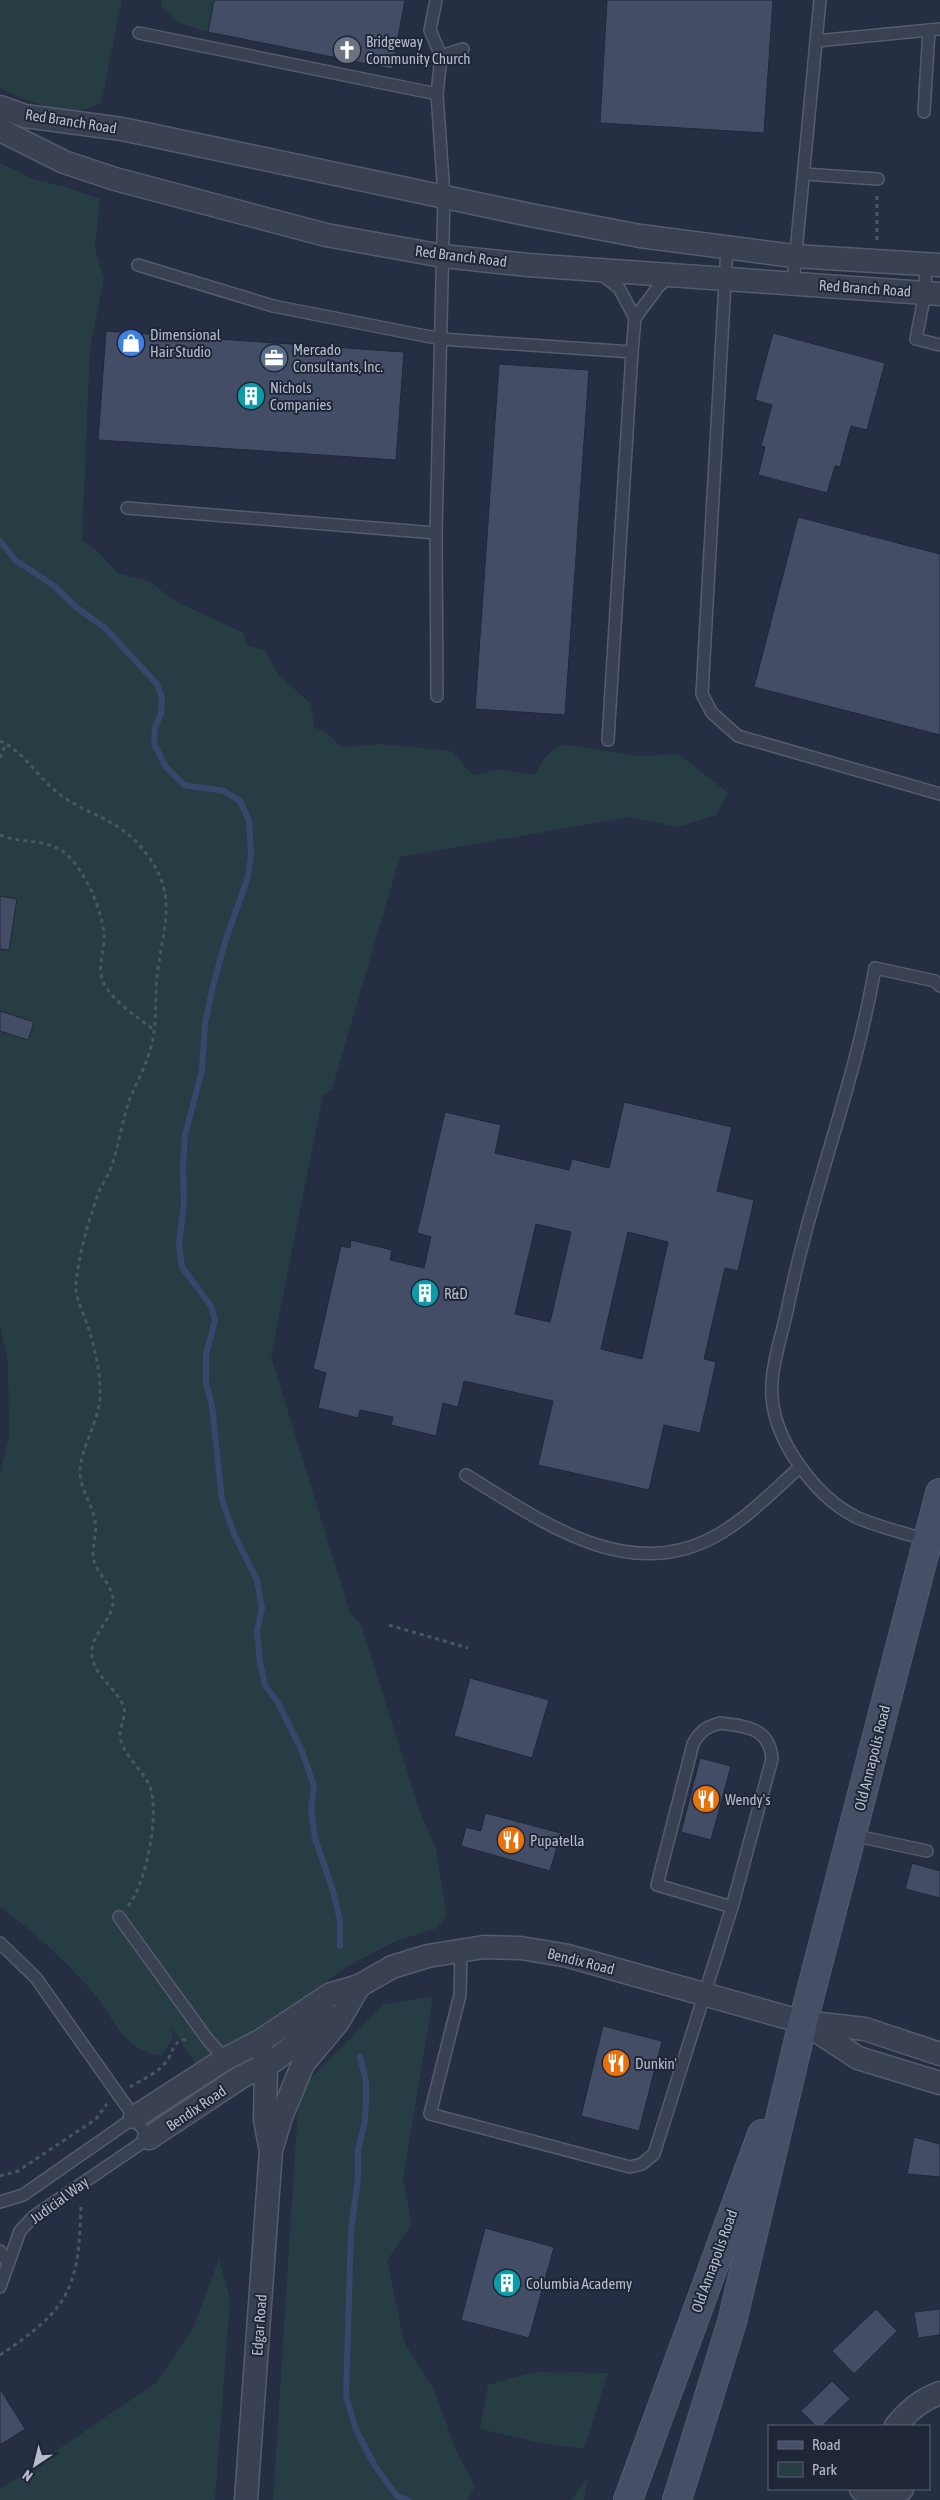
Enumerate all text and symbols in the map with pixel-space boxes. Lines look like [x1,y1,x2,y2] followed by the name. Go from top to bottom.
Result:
[366,33,470,67] place label: Bridgeway Community Church
[332,35,362,65] church icon: Bridgeway Community Church
[24,105,118,137] street label: Red Branch Road
[414,242,508,270] street label: Red Branch Road
[818,276,912,300] street label: Red Branch Road
[150,326,221,360] place label: Dimensional Hair Studio
[116,328,146,358] shop icon: Dimensional Hair Studio
[293,341,383,375] place label: Mercado Consultants, Inc.
[259,343,289,373] office icon: Mercado Consultants, Inc.
[270,379,332,413] place label: Nichols Companies
[236,381,266,411] building icon: Nichols Companies
[410,1278,440,1308] building icon: R&D
[444,1285,468,1302] place label: R&D
[851,1703,893,1813] street label: Old Annapolis Road
[691,1784,721,1814] restaurant icon: Wendy's
[725,1791,771,1808] place label: Wendy's
[496,1825,526,1855] restaurant icon: Pupatella
[530,1832,585,1849] place label: Pupatella
[546,1944,616,1978] street label: Bendix Road
[601,2048,631,2078] restaurant icon: Dunkin'
[635,2055,677,2072] place label: Dunkin'
[163,2082,229,2134] street label: Bendix Road
[26,2173,92,2227] street label: Judicial Way
[688,2207,740,2315] street label: Old Annapolis Road
[492,2268,522,2298] building icon: Columbia Academy
[526,2275,632,2292] place label: Columbia Academy
[248,2294,270,2356] street label: Edgar Road
[768,2425,930,2490] legend
[812,2436,841,2453] text: Road
[10,2440,60,2490] north arrow
[812,2461,837,2478] text: Park
[20,2467,36,2485] text: N

